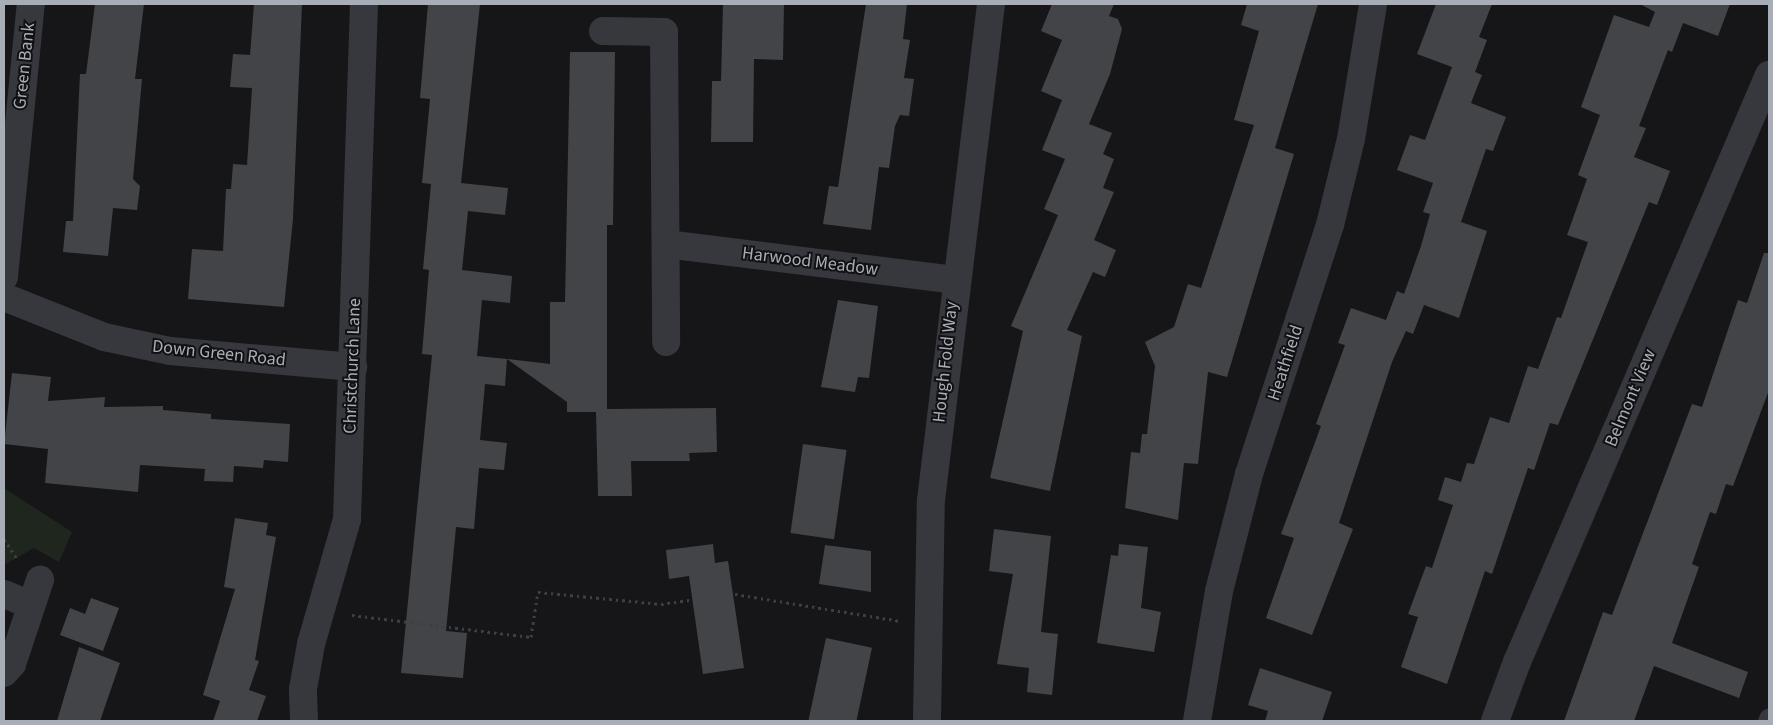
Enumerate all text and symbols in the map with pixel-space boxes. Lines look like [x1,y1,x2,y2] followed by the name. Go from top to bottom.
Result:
[10,22,40,110] street label: Green Bank
[741,243,879,281] street label: Harwood Meadow
[340,298,366,434] street label: Christchurch Lane
[929,300,963,424] street label: Hough Fold Way
[1264,322,1308,404] street label: Heathfield
[151,336,287,372] street label: Down Green Road
[1601,346,1661,450] street label: Belmont View

